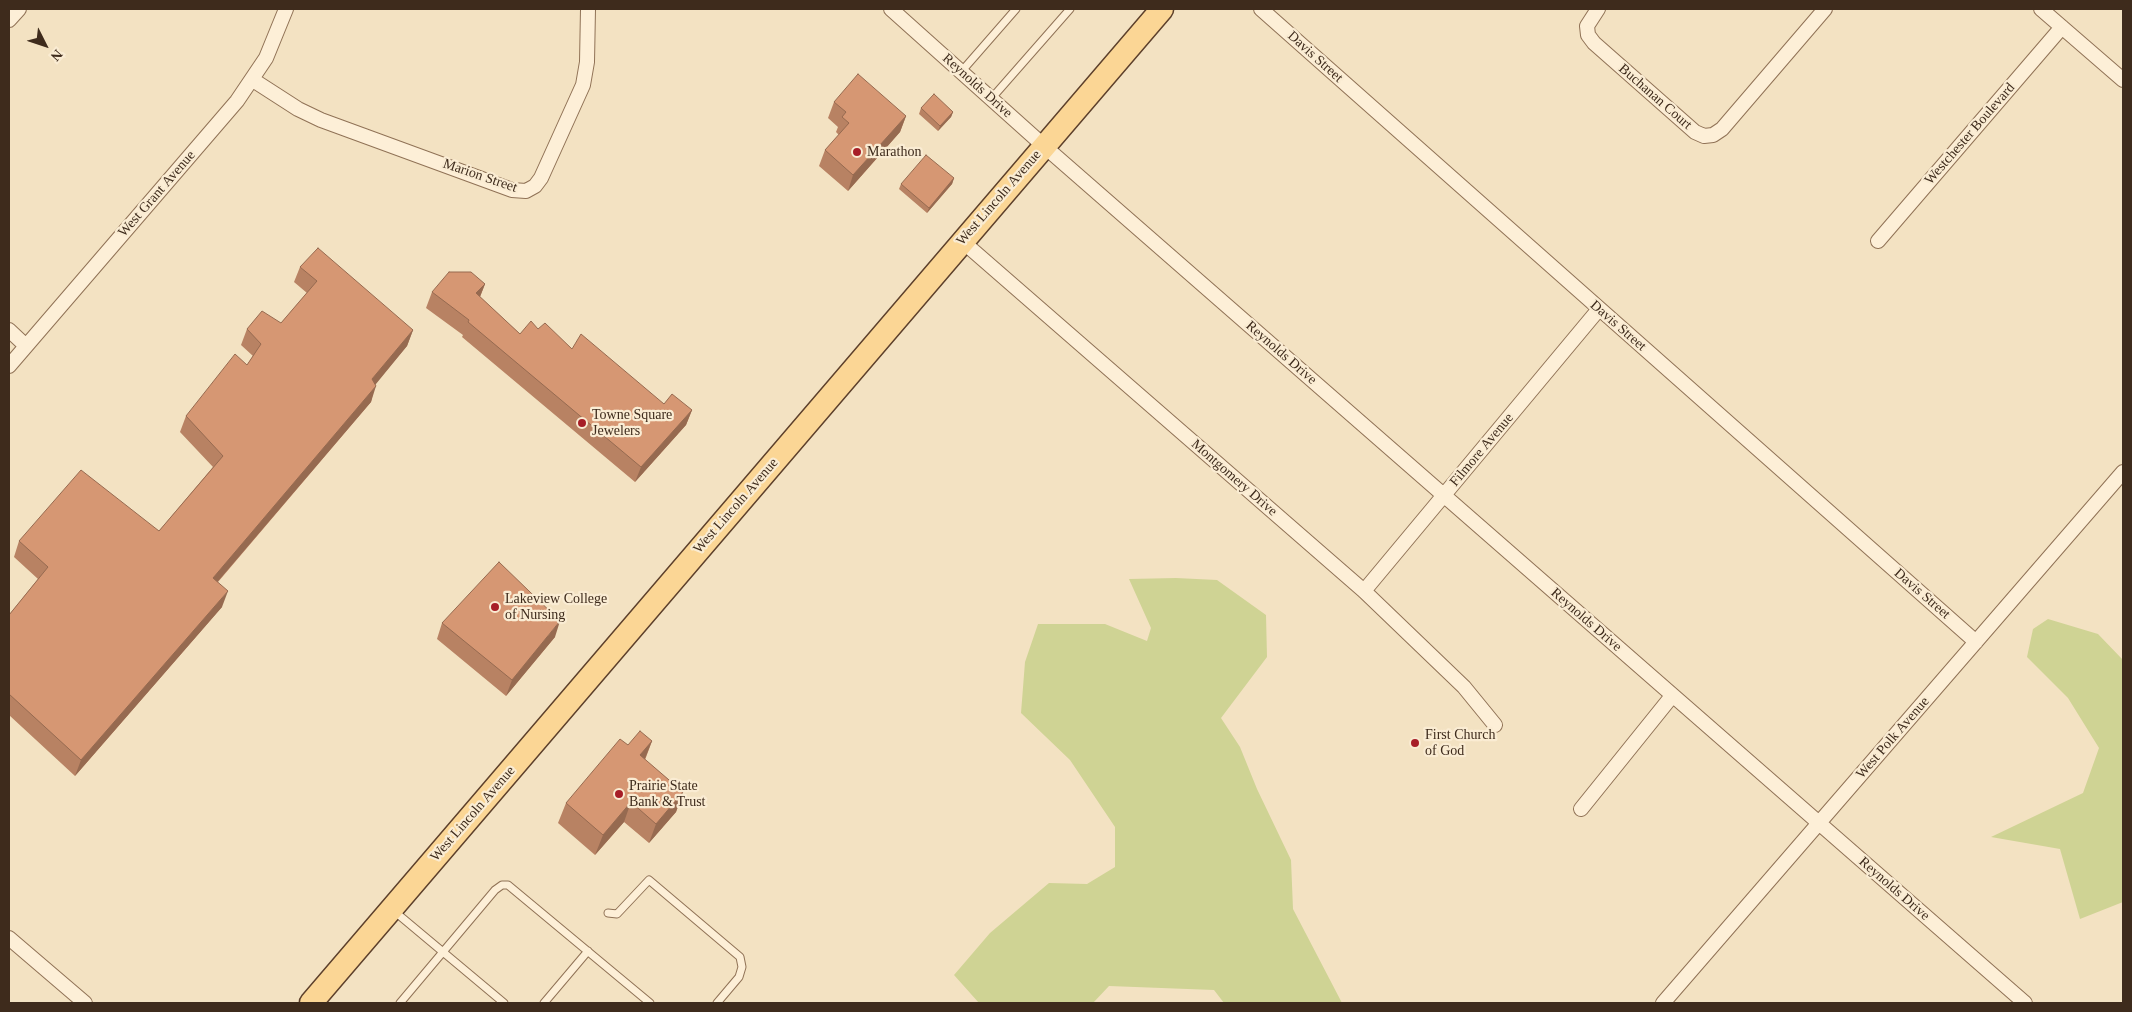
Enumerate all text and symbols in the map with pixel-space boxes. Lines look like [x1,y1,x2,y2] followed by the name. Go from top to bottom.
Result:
[20,20,70,70] north arrow
[1284,28,1346,86] street label: Davis Street
[48,46,66,64] text: N
[939,50,1015,122] street label: Reynolds Drive
[1615,61,1695,133] street label: Buchanan Court
[1921,80,2019,188] street label: Westchester Boulevard
[867,144,921,160] place label: Marathon
[851,146,863,158] marker: Marathon
[115,147,199,241] street label: West Grant Avenue
[953,147,1045,249] street label: West Lincoln Avenue
[441,155,519,197] street label: Marion Street
[1587,297,1649,355] street label: Davis Street
[1242,318,1320,388] street label: Reynolds Drive
[592,407,672,440] place label: Towne Square Jewelers
[1447,410,1517,490] street label: Filmore Avenue
[576,417,588,429] marker: Towne Square Jewelers
[1188,436,1280,520] street label: Montgomery Drive
[690,455,782,557] street label: West Lincoln Avenue
[1891,565,1953,623] street label: Davis Street
[1547,585,1625,655] street label: Reynolds Drive
[505,591,607,624] place label: Lakeview College of Nursing
[489,601,501,613] marker: Lakeview College of Nursing
[1853,694,1933,782] street label: West Polk Avenue
[1425,727,1495,760] place label: First Church of God
[1409,737,1421,749] marker: First Church of God
[427,763,519,865] street label: West Lincoln Avenue
[629,778,706,810] place label: Prairie State Bank & Trust
[613,788,625,800] marker: Prairie State Bank & Trust
[1855,854,1933,924] street label: Reynolds Drive

